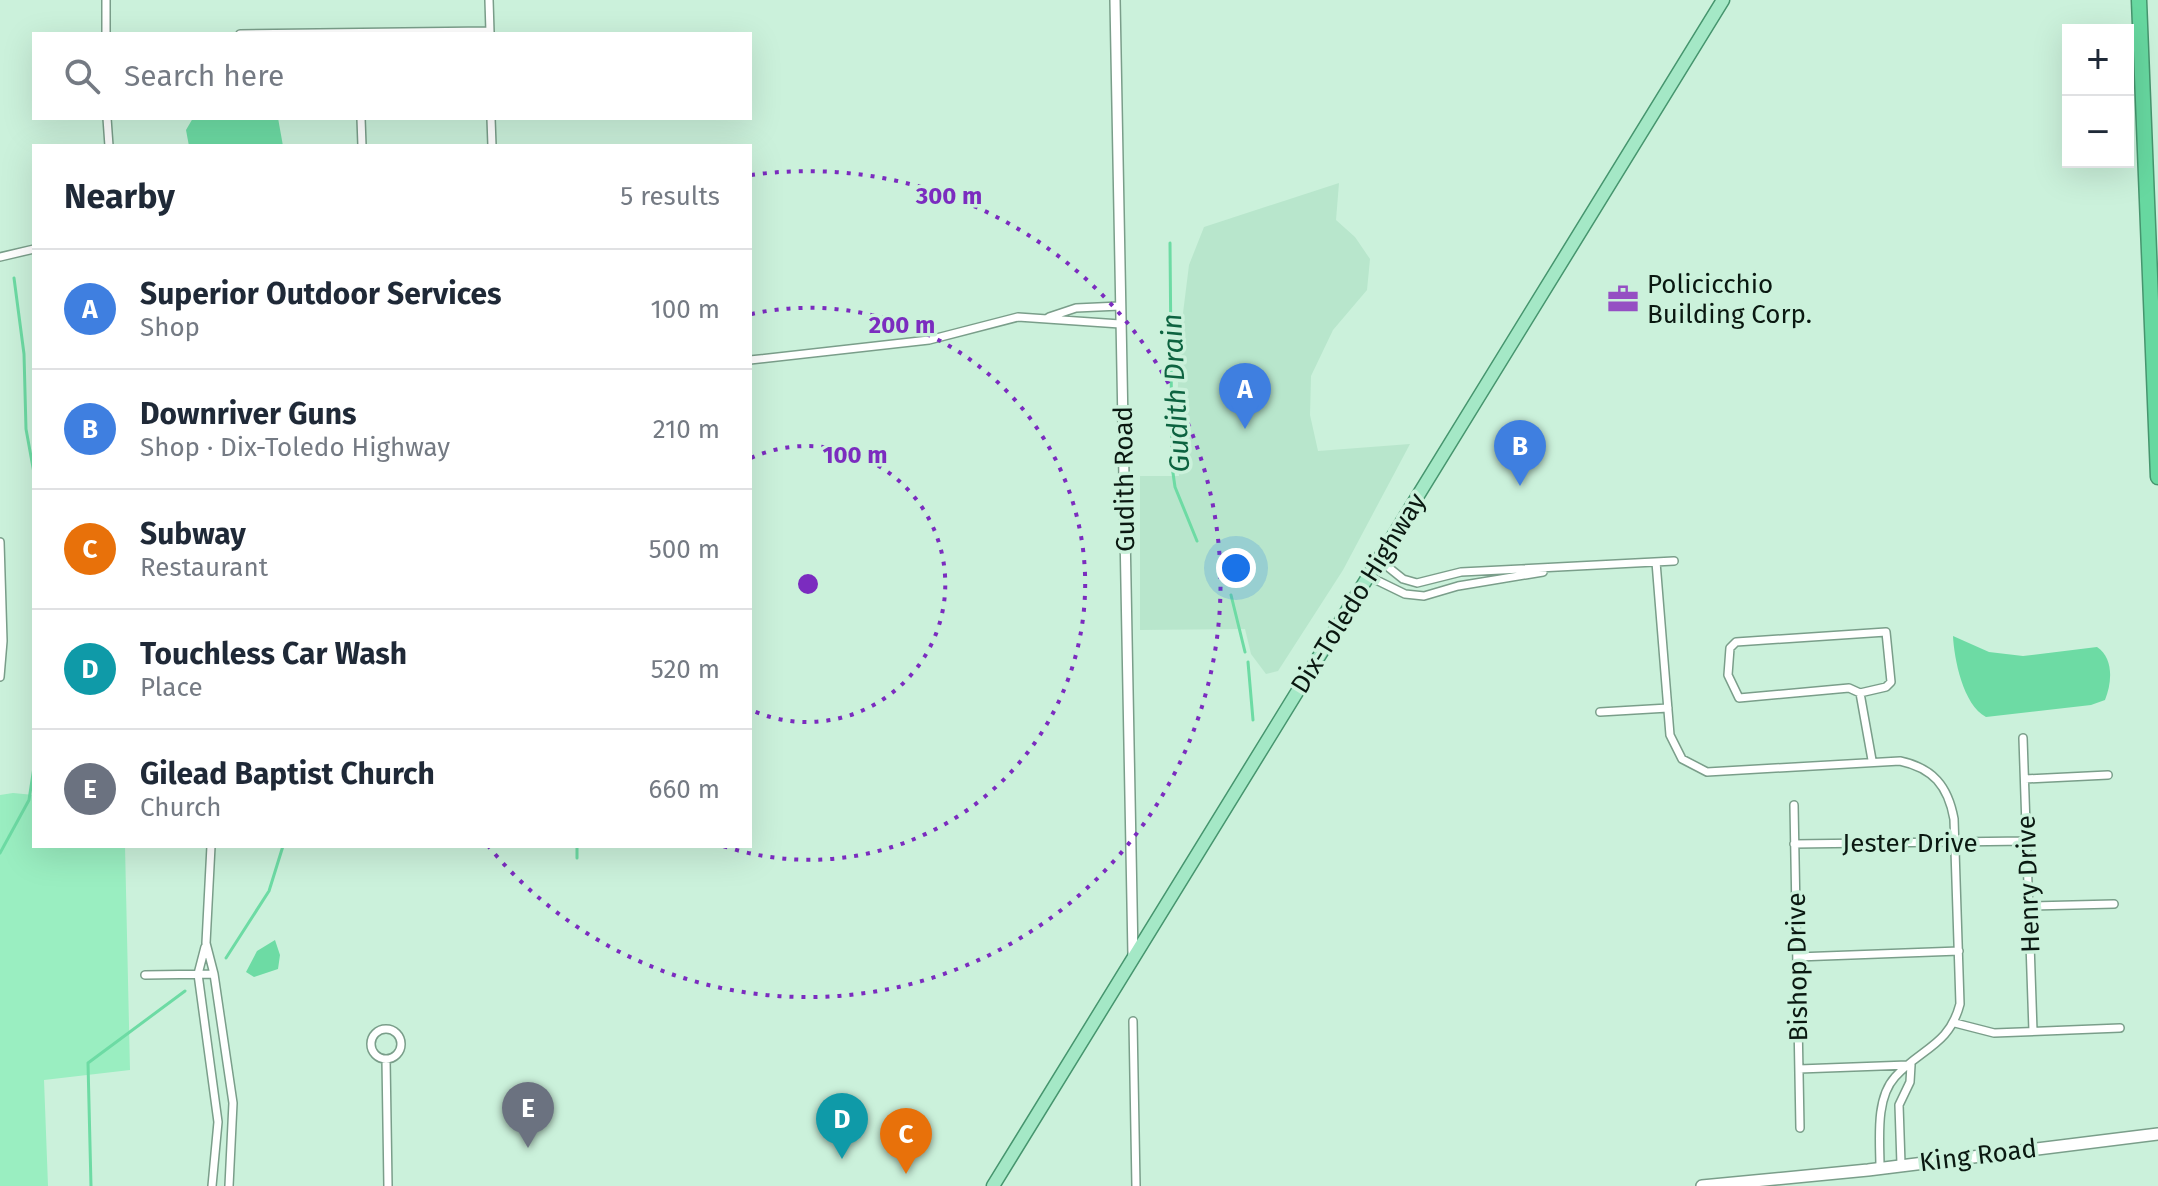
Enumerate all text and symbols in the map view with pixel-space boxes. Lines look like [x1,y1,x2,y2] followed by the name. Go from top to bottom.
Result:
[2062,24,2134,168] map controls
[2062,24,2134,96] button: +
[32,32,752,120] search box
[60,54,104,98] icon: search
[124,58,284,94] text: Search here
[2062,96,2134,168] button: −
[64,176,175,217] text: Nearby
[620,181,720,212] text: 5 results
[915,182,982,210] text: 300 m
[1647,269,1812,330] place label: Policicchio Building Corp.
[140,276,501,312] text: Superior Outdoor Services
[1606,282,1640,316] office icon: Policicchio Building Corp.
[82,294,98,325] text: A
[651,294,720,325] text: 100 m
[869,311,935,339] text: 200 m
[140,312,200,343] text: Shop
[1155,313,1196,473] water label: Gudith Drain
[1219,363,1271,429] pin: A
[140,396,356,432] text: Downriver Guns
[1108,406,1141,552] street label: Gudith Road
[82,414,98,445] text: B
[653,414,720,445] text: 210 m
[1494,420,1546,486] pin: B
[140,432,450,463] text: Shop · Dix-Toledo Highway
[822,441,888,469] text: 100 m
[1284,487,1433,699] street label: Dix-Toledo Highway
[140,516,246,552] text: Subway
[83,534,97,565] text: C
[649,534,720,565] text: 500 m
[1216,548,1256,588] your location
[140,552,268,583] text: Restaurant
[794,570,822,598] centre of rings
[140,636,407,672] text: Touchless Car Wash
[82,654,98,685] text: D
[651,654,720,685] text: 520 m
[140,672,203,703] text: Place
[140,756,435,792] text: Gilead Baptist Church
[83,774,97,805] text: E
[649,774,720,805] text: 660 m
[140,792,222,823] text: Church
[2011,815,2046,953] street label: Henry Drive
[1842,828,1978,859] street label: Jester Drive
[1781,892,1814,1042] street label: Bishop Drive
[502,1082,554,1148] pin: E
[816,1093,868,1159] pin: D
[880,1108,932,1174] pin: C
[1917,1133,2039,1178] street label: King Road

